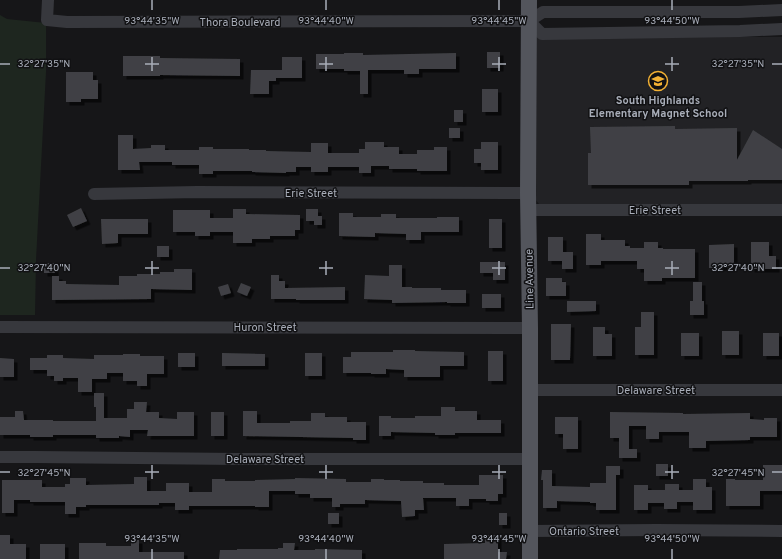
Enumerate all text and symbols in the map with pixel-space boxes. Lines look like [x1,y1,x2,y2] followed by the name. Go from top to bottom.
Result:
[124,15,180,28] text: 93°44'35"W
[298,15,354,28] text: 93°44'40"W
[471,15,527,28] text: 93°44'45"W
[644,15,700,28] text: 93°44'50"W
[199,16,281,30] street label: Thora Boulevard
[18,58,70,71] text: 32°27'35"N
[712,58,764,71] text: 32°27'35"N
[647,70,669,92] school or university icon: South Highlands Elementary Magnet School
[589,94,727,121] place label: South Highlands Elementary Magnet School
[285,187,337,201] street label: Erie Street
[629,204,681,218] street label: Erie Street
[522,249,538,309] street label: Line Avenue
[17,262,71,275] text: 32°27'40"N
[711,262,765,275] text: 32°27'40"N
[233,321,297,335] street label: Huron Street
[617,384,695,398] street label: Delaware Street
[226,453,304,467] street label: Delaware Street
[18,467,70,480] text: 32°27'45"N
[712,467,764,480] text: 32°27'45"N
[549,525,619,539] street label: Ontario Street
[124,533,180,546] text: 93°44'35"W
[298,533,354,546] text: 93°44'40"W
[471,533,527,546] text: 93°44'45"W
[644,533,700,546] text: 93°44'50"W

